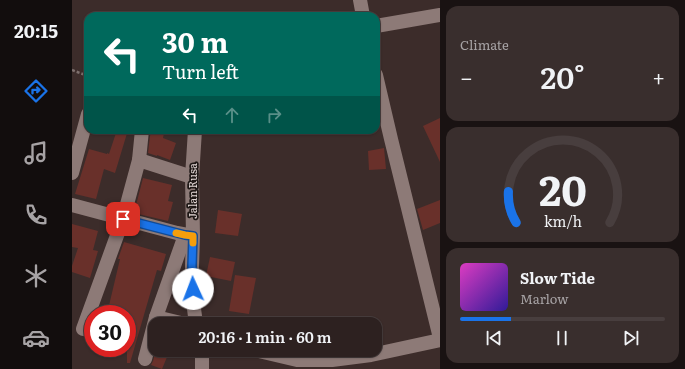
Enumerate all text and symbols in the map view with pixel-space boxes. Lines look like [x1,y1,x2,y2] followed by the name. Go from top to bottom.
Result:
[14,17,58,44] text: 20:15
[162,20,228,62] text: 30 m
[96,28,148,80] icon: left
[460,35,509,54] text: Climate
[540,54,585,98] text: 20°
[162,58,239,85] text: Turn left
[460,60,473,93] text: −
[652,60,665,93] text: +
[22,77,50,105] icon: directions
[179,104,201,126] icon: left
[221,104,243,126] icon: ahead
[263,104,285,126] icon: right
[22,139,50,167] icon: music
[539,156,586,218] text: 20
[184,163,200,219] street label: Jalan Rusa
[22,201,50,229] icon: phone
[106,202,140,236] pin
[112,208,134,230] icon: arrive
[543,209,582,230] text: km/h
[22,262,50,290] icon: climate
[520,266,595,289] text: Slow Tide
[172,268,214,310] position arrow
[520,289,568,308] text: Marlow
[84,305,136,357] speed limit sign: 30
[22,324,50,352] icon: car
[198,325,332,348] text: 20:16 · 1 min · 60 m
[483,327,505,349] icon: previous
[551,327,573,349] icon: pause
[620,327,642,349] icon: next

